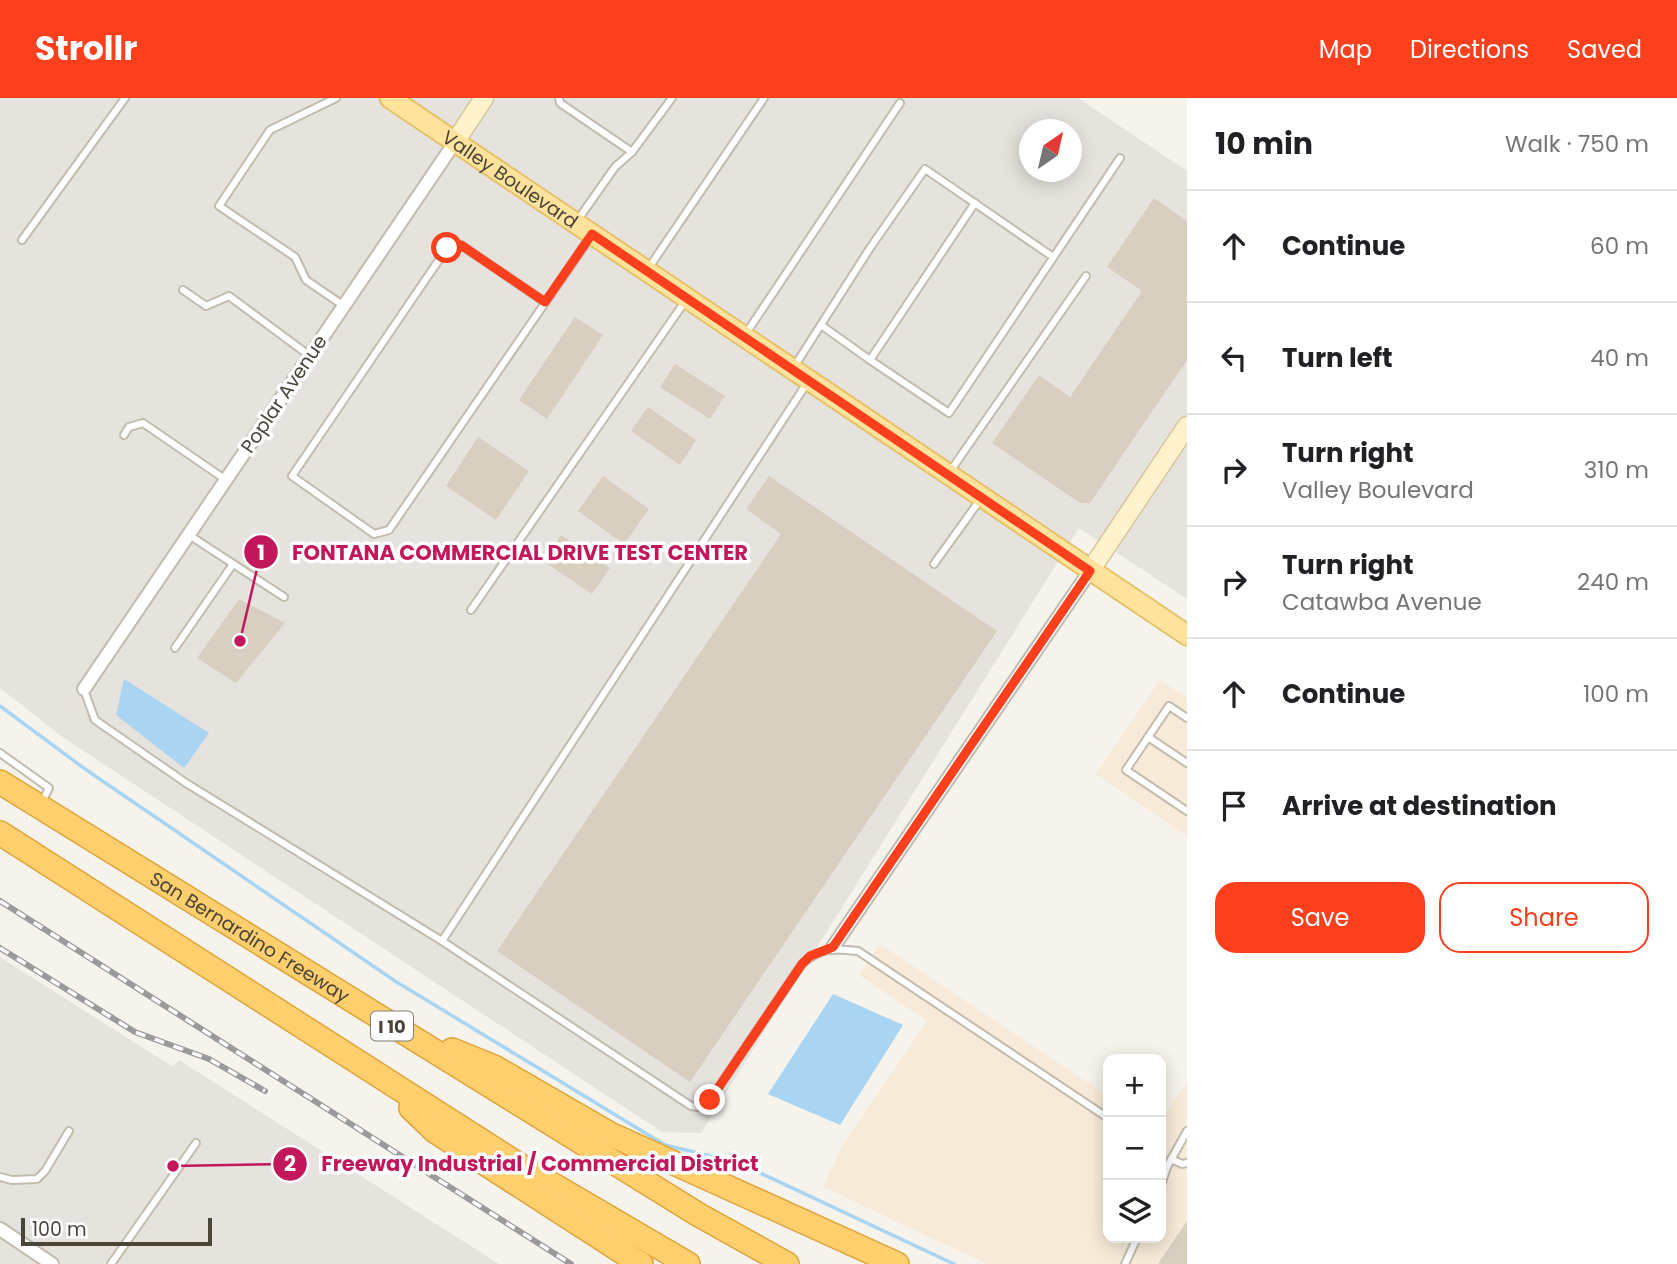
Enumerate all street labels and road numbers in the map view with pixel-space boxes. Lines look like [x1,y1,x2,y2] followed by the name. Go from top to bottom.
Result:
[437,124,584,235] street label: Valley Boulevard
[234,330,334,458] street label: Poplar Avenue
[145,865,355,1009] street label: San Bernardino Freeway
[371,1012,413,1041] road number: I 10

